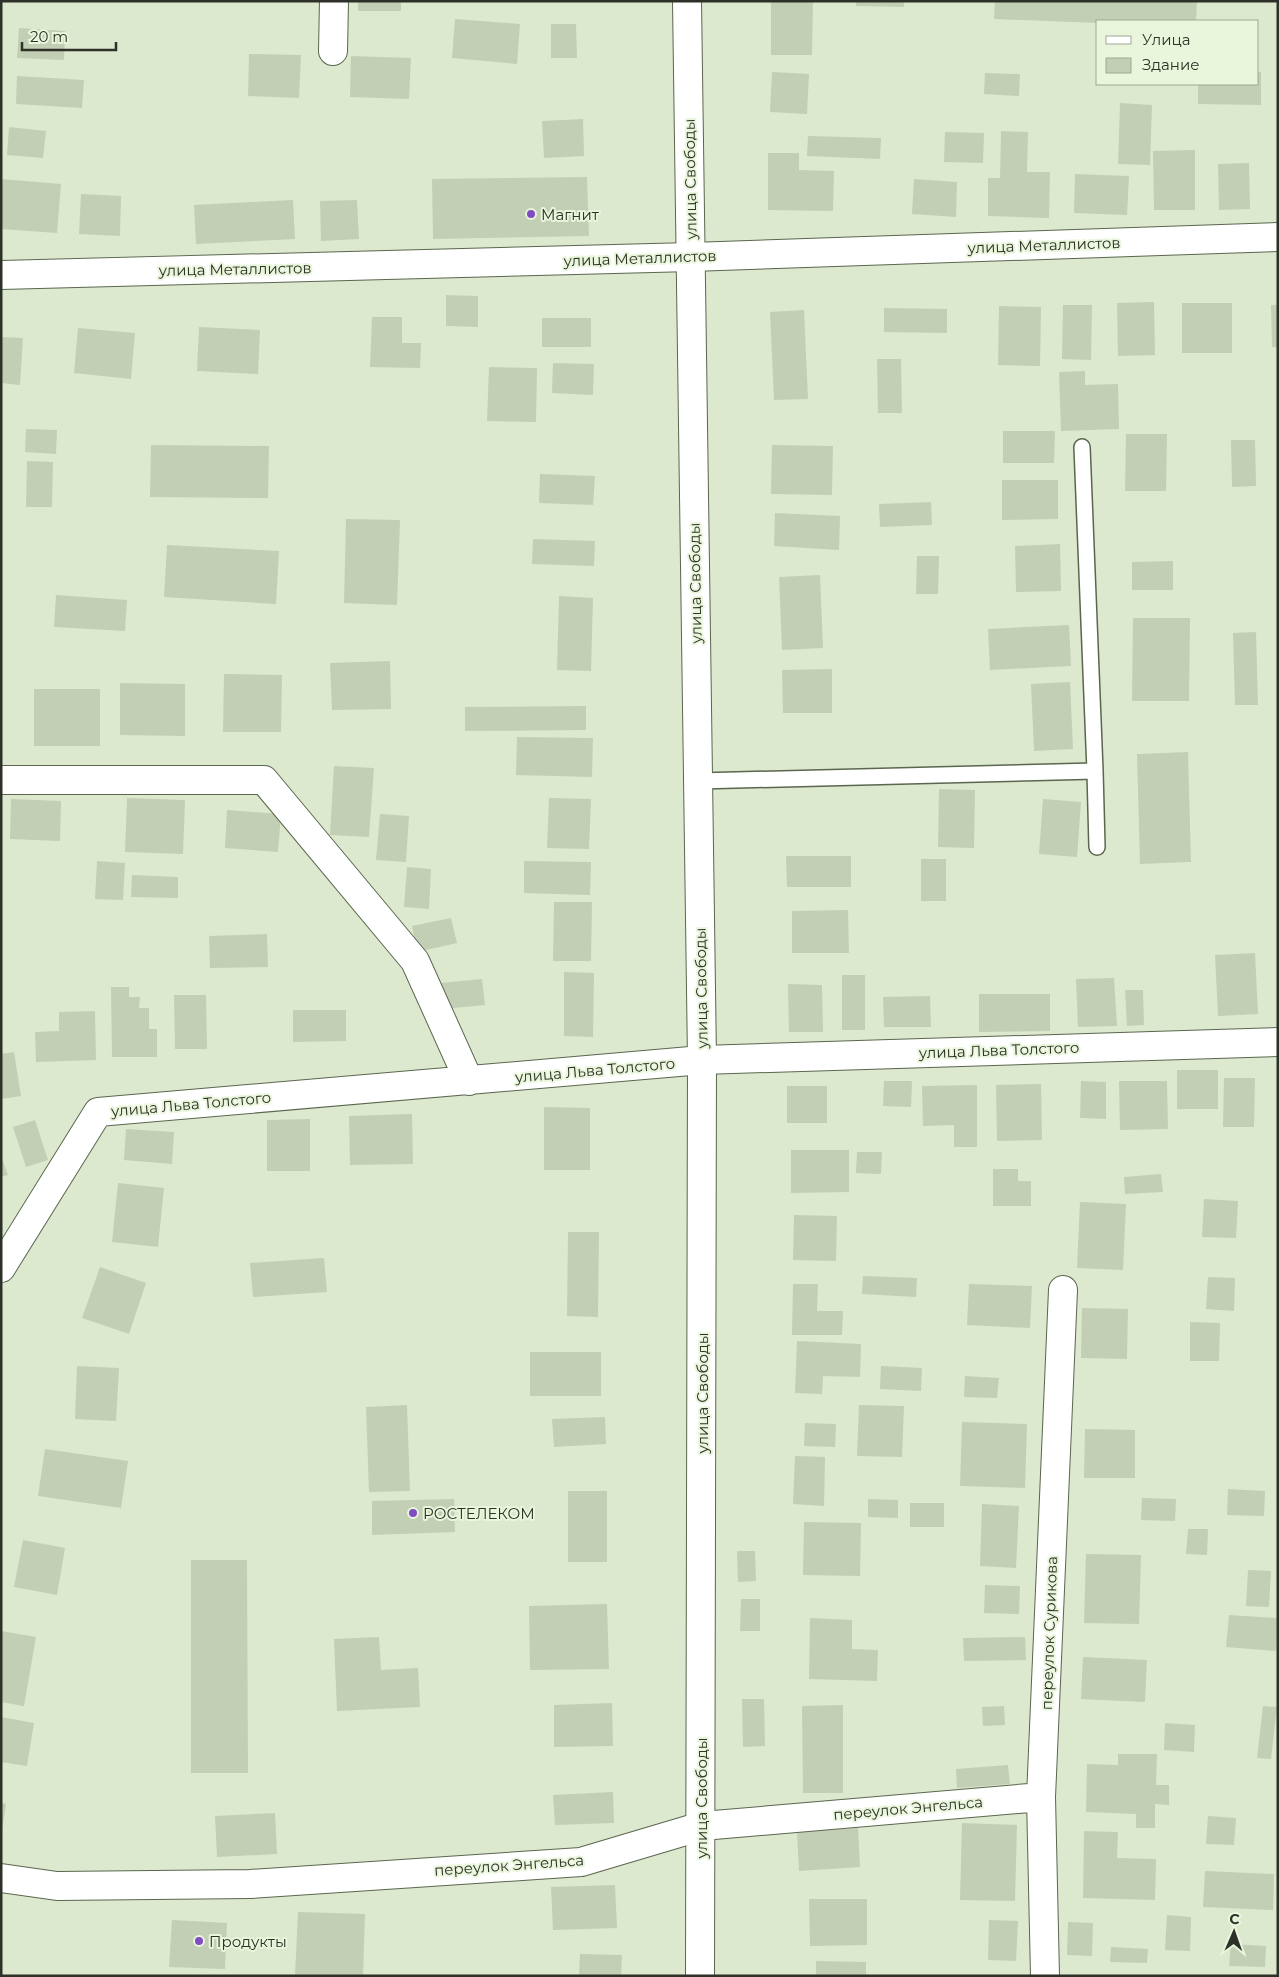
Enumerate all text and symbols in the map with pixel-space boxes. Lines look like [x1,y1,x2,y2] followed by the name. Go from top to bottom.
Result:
[22,20,116,52] scale bar
[1096,20,1259,85] legend
[30,27,68,46] text: 20 m
[1142,30,1190,49] text: Улица
[1142,55,1200,74] text: Здание
[679,118,701,241] street label: улица Свободы
[541,205,600,224] place label: Магнит
[525,208,537,220] marker: Магнит
[966,233,1121,257] street label: улица Металлистов
[562,246,717,270] street label: улица Металлистов
[157,258,312,280] street label: улица Металлистов
[684,522,706,645] street label: улица Свободы
[690,927,712,1050] street label: улица Свободы
[917,1038,1080,1062] street label: улица Льва Толстого
[513,1054,676,1087] street label: улица Льва Толстого
[109,1088,272,1121] street label: улица Льва Толстого
[693,1332,712,1455] street label: улица Свободы
[423,1504,535,1523] place label: РОСТЕЛЕКОМ
[407,1507,419,1519] marker: РОСТЕЛЕКОМ
[1037,1556,1061,1710] street label: переулок Сурикова
[692,1737,711,1860] street label: улица Свободы
[832,1792,984,1824] street label: переулок Энгельса
[433,1850,585,1880] street label: переулок Энгельса
[1209,1907,1259,1957] north arrow
[1229,1910,1240,1928] text: С
[209,1932,287,1951] place label: Продукты
[193,1935,205,1947] marker: Продукты

